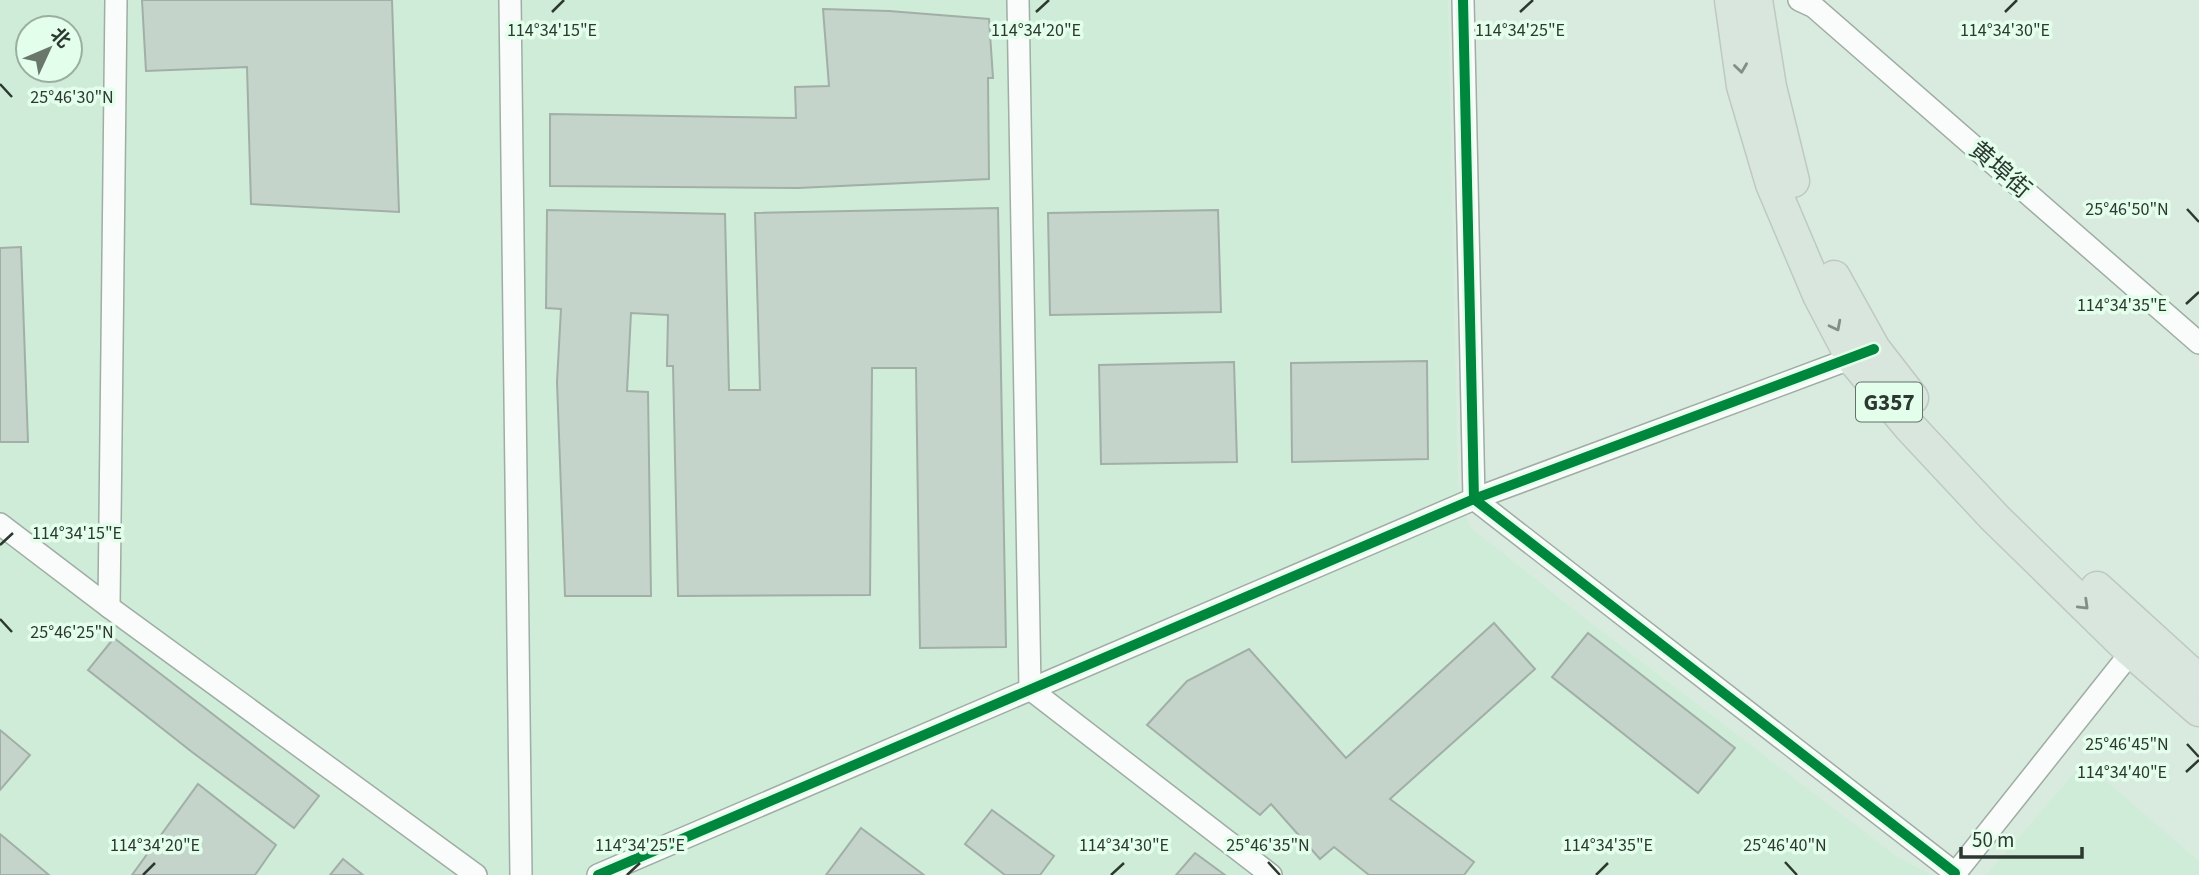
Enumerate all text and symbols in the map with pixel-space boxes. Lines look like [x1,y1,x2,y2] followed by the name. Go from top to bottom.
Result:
[14,14,84,84] north arrow
[507,18,597,43] text: 114°34'15"E
[991,18,1081,43] text: 114°34'20"E
[1475,18,1565,43] text: 114°34'25"E
[1960,18,2050,43] text: 114°34'30"E
[44,22,76,54] text: 北
[1733,62,1748,73] one-way arrow
[30,85,114,110] text: 25°46'30"N
[1961,133,2039,207] street label: 黄埠街
[2085,197,2169,222] text: 25°46'50"N
[2077,293,2167,318] text: 114°34'35"E
[1827,319,1841,331] one-way arrow
[1856,382,1922,422] road number: G357
[32,521,122,546] text: 114°34'15"E
[2075,596,2088,609] one-way arrow
[30,620,114,645] text: 25°46'25"N
[2085,732,2169,757] text: 25°46'45"N
[2077,760,2167,785] text: 114°34'40"E
[1961,816,2082,860] scale bar
[1972,825,2014,855] text: 50 m
[110,833,200,858] text: 114°34'20"E
[595,833,685,858] text: 114°34'25"E
[1079,833,1169,858] text: 114°34'30"E
[1226,833,1310,858] text: 25°46'35"N
[1563,833,1653,858] text: 114°34'35"E
[1743,833,1827,858] text: 25°46'40"N

